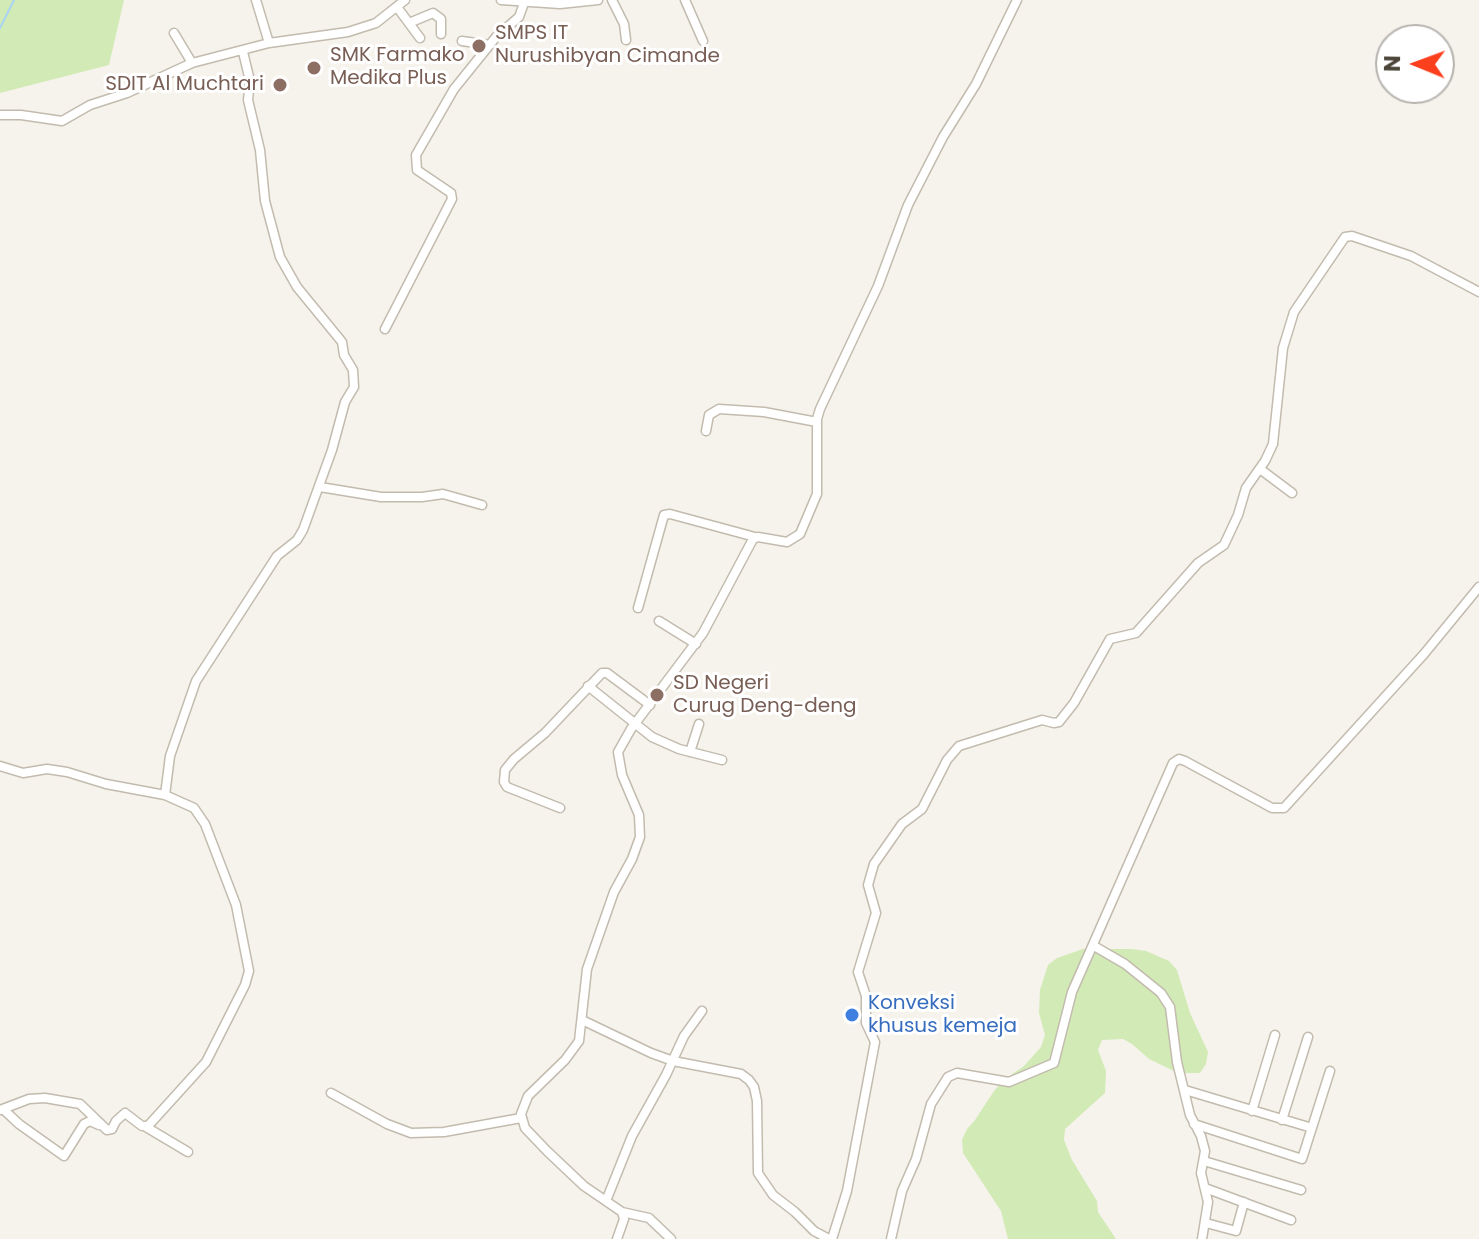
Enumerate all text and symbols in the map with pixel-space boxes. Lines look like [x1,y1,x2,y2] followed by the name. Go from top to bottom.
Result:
[495,22,720,69] place label: SMPS IT Nurushibyan Cimande
[1375,24,1455,104] north arrow
[470,37,488,55] marker: SMPS IT Nurushibyan Cimande
[330,44,465,91] place label: SMK Farmako Medika Plus
[1377,55,1408,72] text: N
[305,59,323,77] marker: SMK Farmako Medika Plus
[105,73,264,97] place label: SDIT Al Muchtari
[271,76,289,94] marker: SDIT Al Muchtari
[673,672,856,719] place label: SD Negeri Curug Deng-deng
[648,686,666,704] marker: SD Negeri Curug Deng-deng
[868,992,1017,1039] place label: Konveksi khusus kemeja
[843,1006,861,1024] marker: Konveksi khusus kemeja

